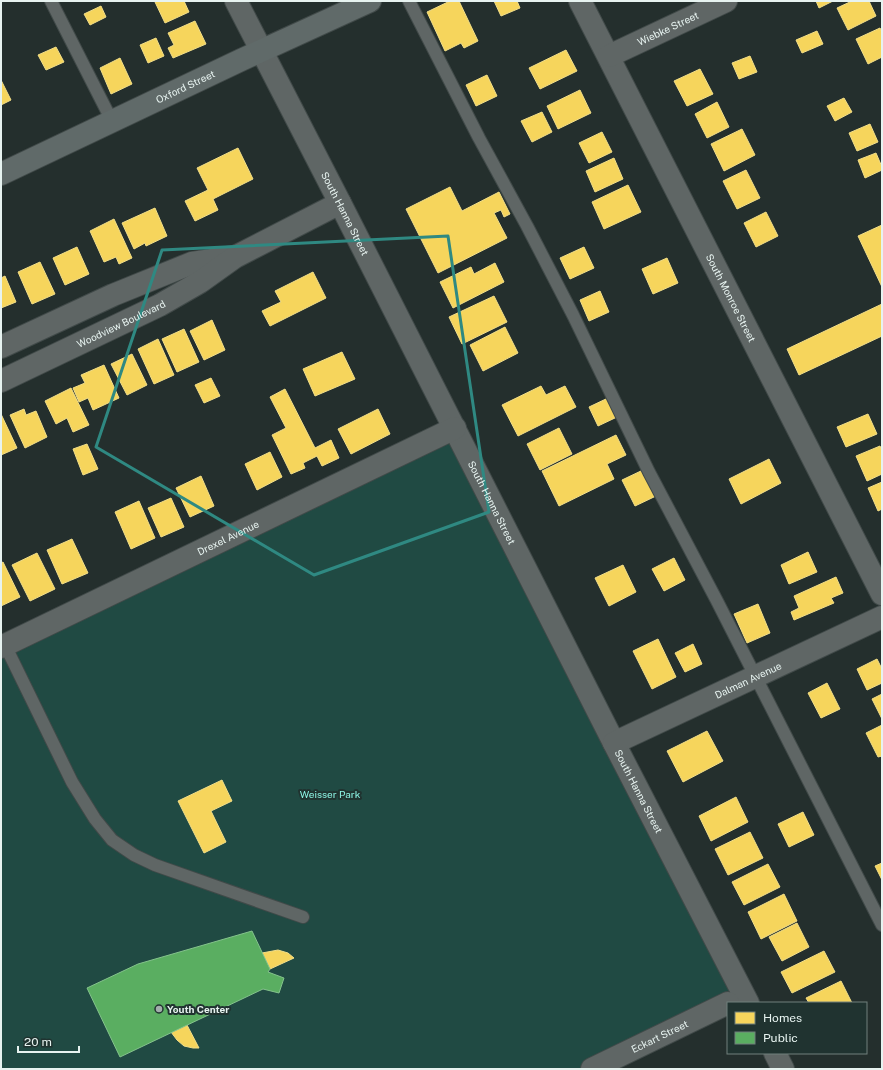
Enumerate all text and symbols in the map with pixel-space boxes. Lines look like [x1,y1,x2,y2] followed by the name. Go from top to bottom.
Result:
[635,9,701,48] street label: Wiebke Street
[154,67,217,106] street label: Oxford Street
[319,170,372,257] street label: South Hanna Street
[704,252,759,344] street label: South Monroe Street
[75,297,167,350] street label: Woodview Boulevard
[466,459,518,546] street label: South Hanna Street
[195,517,261,557] street label: Drexel Avenue
[713,659,783,701] street label: Dalman Avenue
[612,748,665,835] street label: South Hanna Street
[300,788,361,800] park label: Weisser Park
[727,1002,867,1054] legend
[167,1003,229,1015] place label: Youth Center
[154,1004,164,1014] marker: Youth Center
[763,1011,802,1025] text: Homes
[629,1017,690,1055] street label: Eckart Street
[18,1028,79,1054] scale bar
[763,1031,798,1045] text: Public
[24,1035,52,1049] text: 20 m

